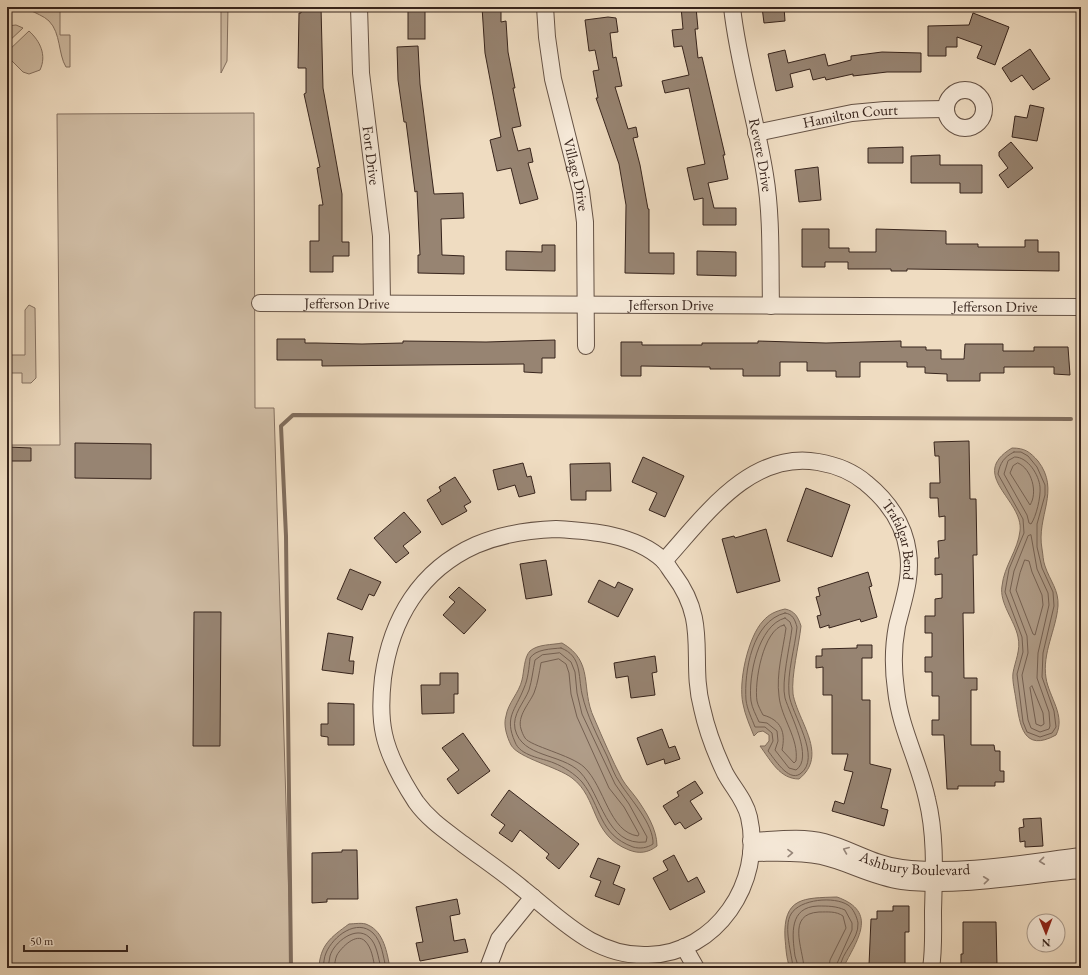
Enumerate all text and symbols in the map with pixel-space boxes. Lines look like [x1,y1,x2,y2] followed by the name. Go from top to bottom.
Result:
[801,100,898,132] street label: Hamilton Court
[745,116,777,193] street label: Revere Drive
[359,125,385,186] street label: Fort Drive
[559,136,594,212] street label: Village Drive
[302,293,390,313] street label: Jefferson Drive
[626,295,714,314] street label: Jefferson Drive
[950,296,1038,316] street label: Jefferson Drive
[878,495,919,582] street label: Trafalgar Bend
[856,846,971,879] street label: Ashbury Boulevard
[842,847,850,855] one-way arrow
[787,849,793,857] one-way arrow
[1039,856,1045,865] one-way arrow
[982,875,989,884] one-way arrow
[1026,913,1066,953] north arrow
[24,927,127,953] scale bar
[30,933,54,949] text: 50 m
[1042,936,1051,950] text: N

